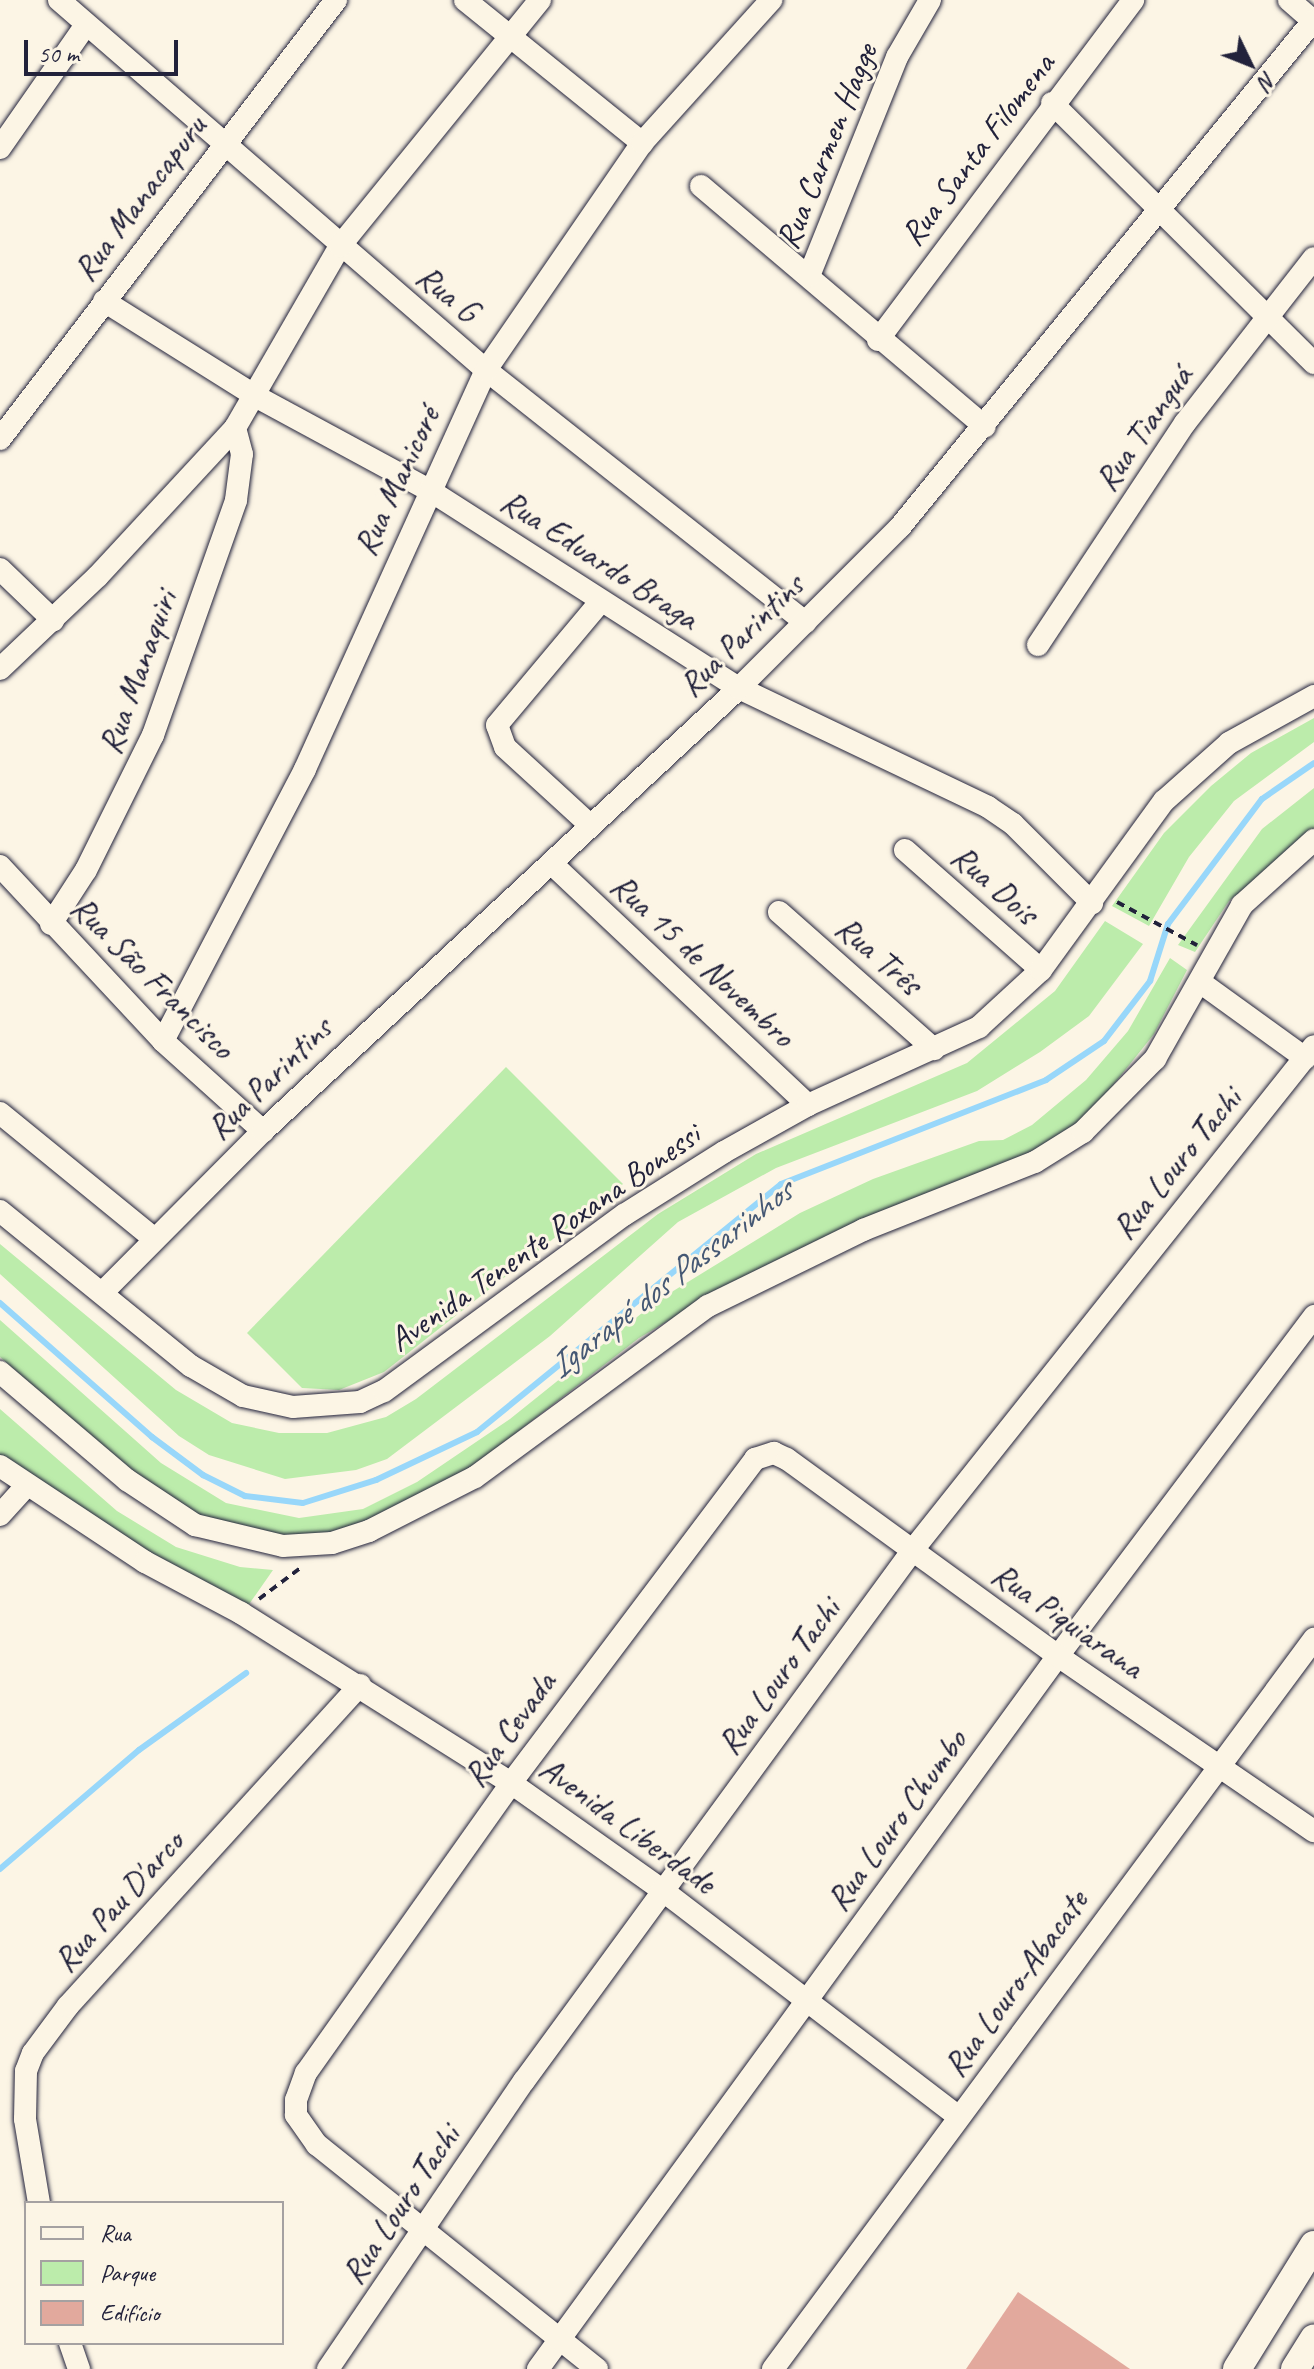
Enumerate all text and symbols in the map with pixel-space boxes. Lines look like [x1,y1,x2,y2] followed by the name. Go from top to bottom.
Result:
[28,24,182,74] scale bar
[1210,24,1290,104] north arrow
[766,37,886,255] street label: Rua Carmen Hagge
[38,39,79,69] text: 50 m
[891,44,1063,254] street label: Rua Santa Filomena
[1253,66,1282,95] text: N
[64,107,214,289] street label: Rua Manacapuru
[409,255,487,331] street label: Rua G
[1086,358,1200,498] street label: Rua Tianguá
[344,400,448,562] street label: Rua Manicoré
[495,481,705,637] street label: Rua Eduardo Braga
[670,565,812,705] street label: Rua Parintins
[89,585,185,759] street label: Rua Manaquiri
[943,835,1047,933] street label: Rua Dois
[602,864,804,1056] street label: Rua 15 de Novembro
[62,886,244,1068] street label: Rua São Francisco
[828,907,930,1003] street label: Rua Três
[198,1008,340,1148] street label: Rua Parintins
[1102,1078,1250,1248] street label: Rua Louro Tachi
[381,1114,707,1360] street label: Avenida Tenente Roxana Bonessi
[539,1170,801,1388] water label: Igarapé dos Passarinhos
[984,1553,1152,1687] street label: Rua Piquiarana
[707,1589,849,1763] street label: Rua Louro Tachi
[454,1664,564,1794] street label: Rua Cevada
[816,1721,976,1919] street label: Rua Louro Chumbo
[532,1748,724,1902] street label: Avenida Liberdade
[44,1822,192,1980] street label: Rua Pau D'arco
[934,1882,1096,2084] street label: Rua Louro-Abacate
[332,2116,468,2292] street label: Rua Louro Tachi
[24,2201,284,2345] legend
[100,2218,131,2248] text: Rua
[100,2258,155,2288] text: Parque
[100,2298,160,2328] text: Edifício

